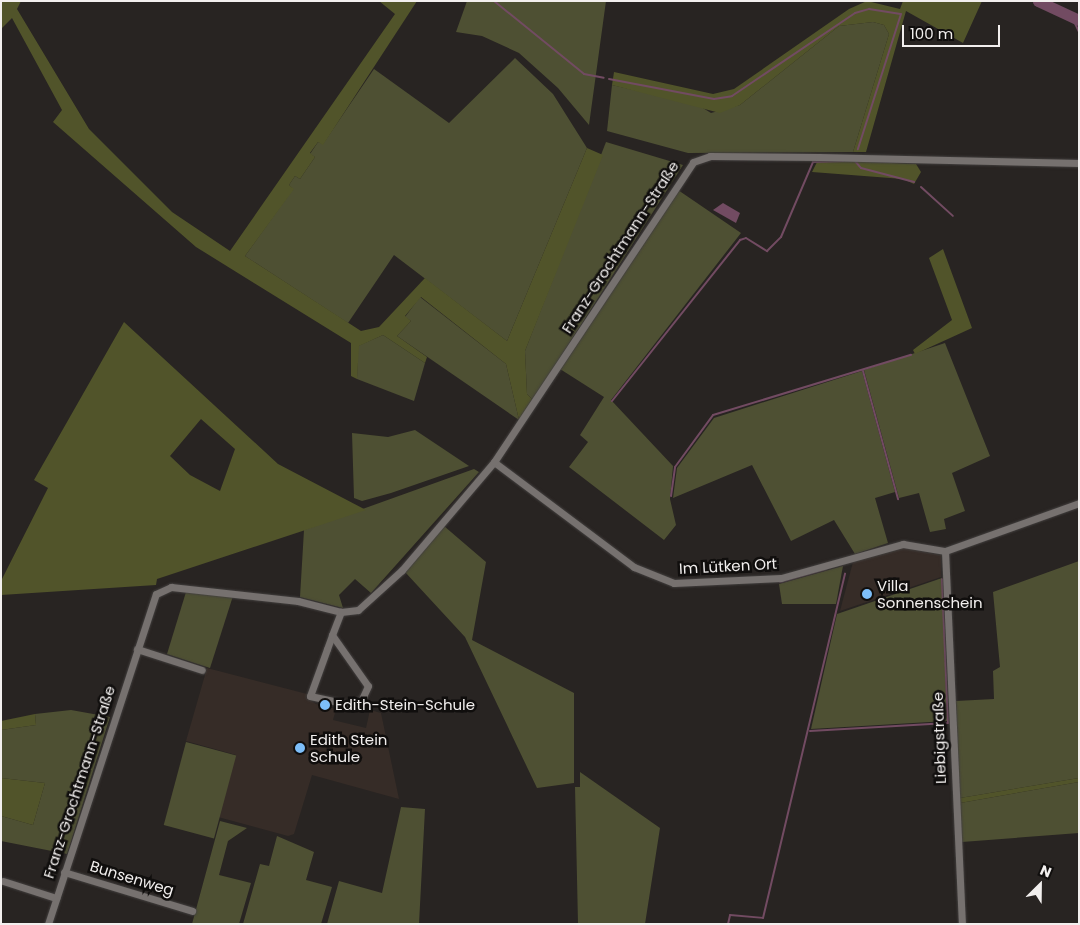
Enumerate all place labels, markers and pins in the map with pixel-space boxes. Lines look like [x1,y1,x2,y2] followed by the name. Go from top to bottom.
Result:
[877,576,983,611] place label: Villa Sonnenschein
[861,588,873,600] marker: Villa Sonnenschein
[335,696,475,714] place label: Edith-Stein-Schule
[319,699,331,711] marker: Edith-Stein-Schule
[310,730,387,765] place label: Edith Stein Schule
[294,742,306,754] marker: Edith Stein Schule

